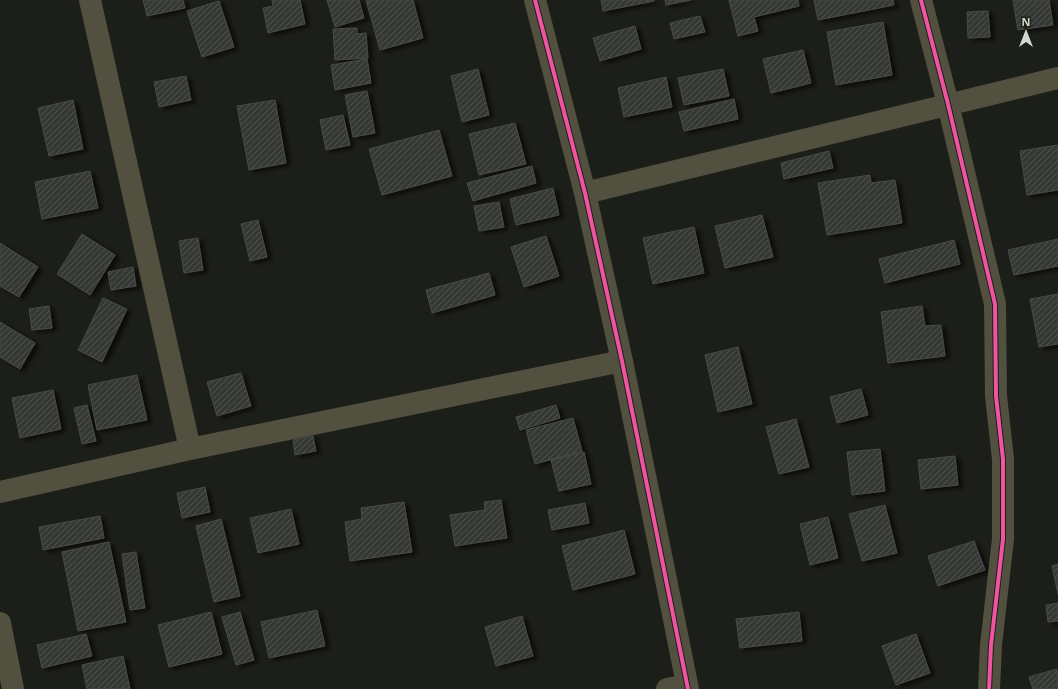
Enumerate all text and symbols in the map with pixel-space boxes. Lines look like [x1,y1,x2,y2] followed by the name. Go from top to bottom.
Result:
[1006,12,1046,52] north arrow
[1022,14,1030,29] text: N

